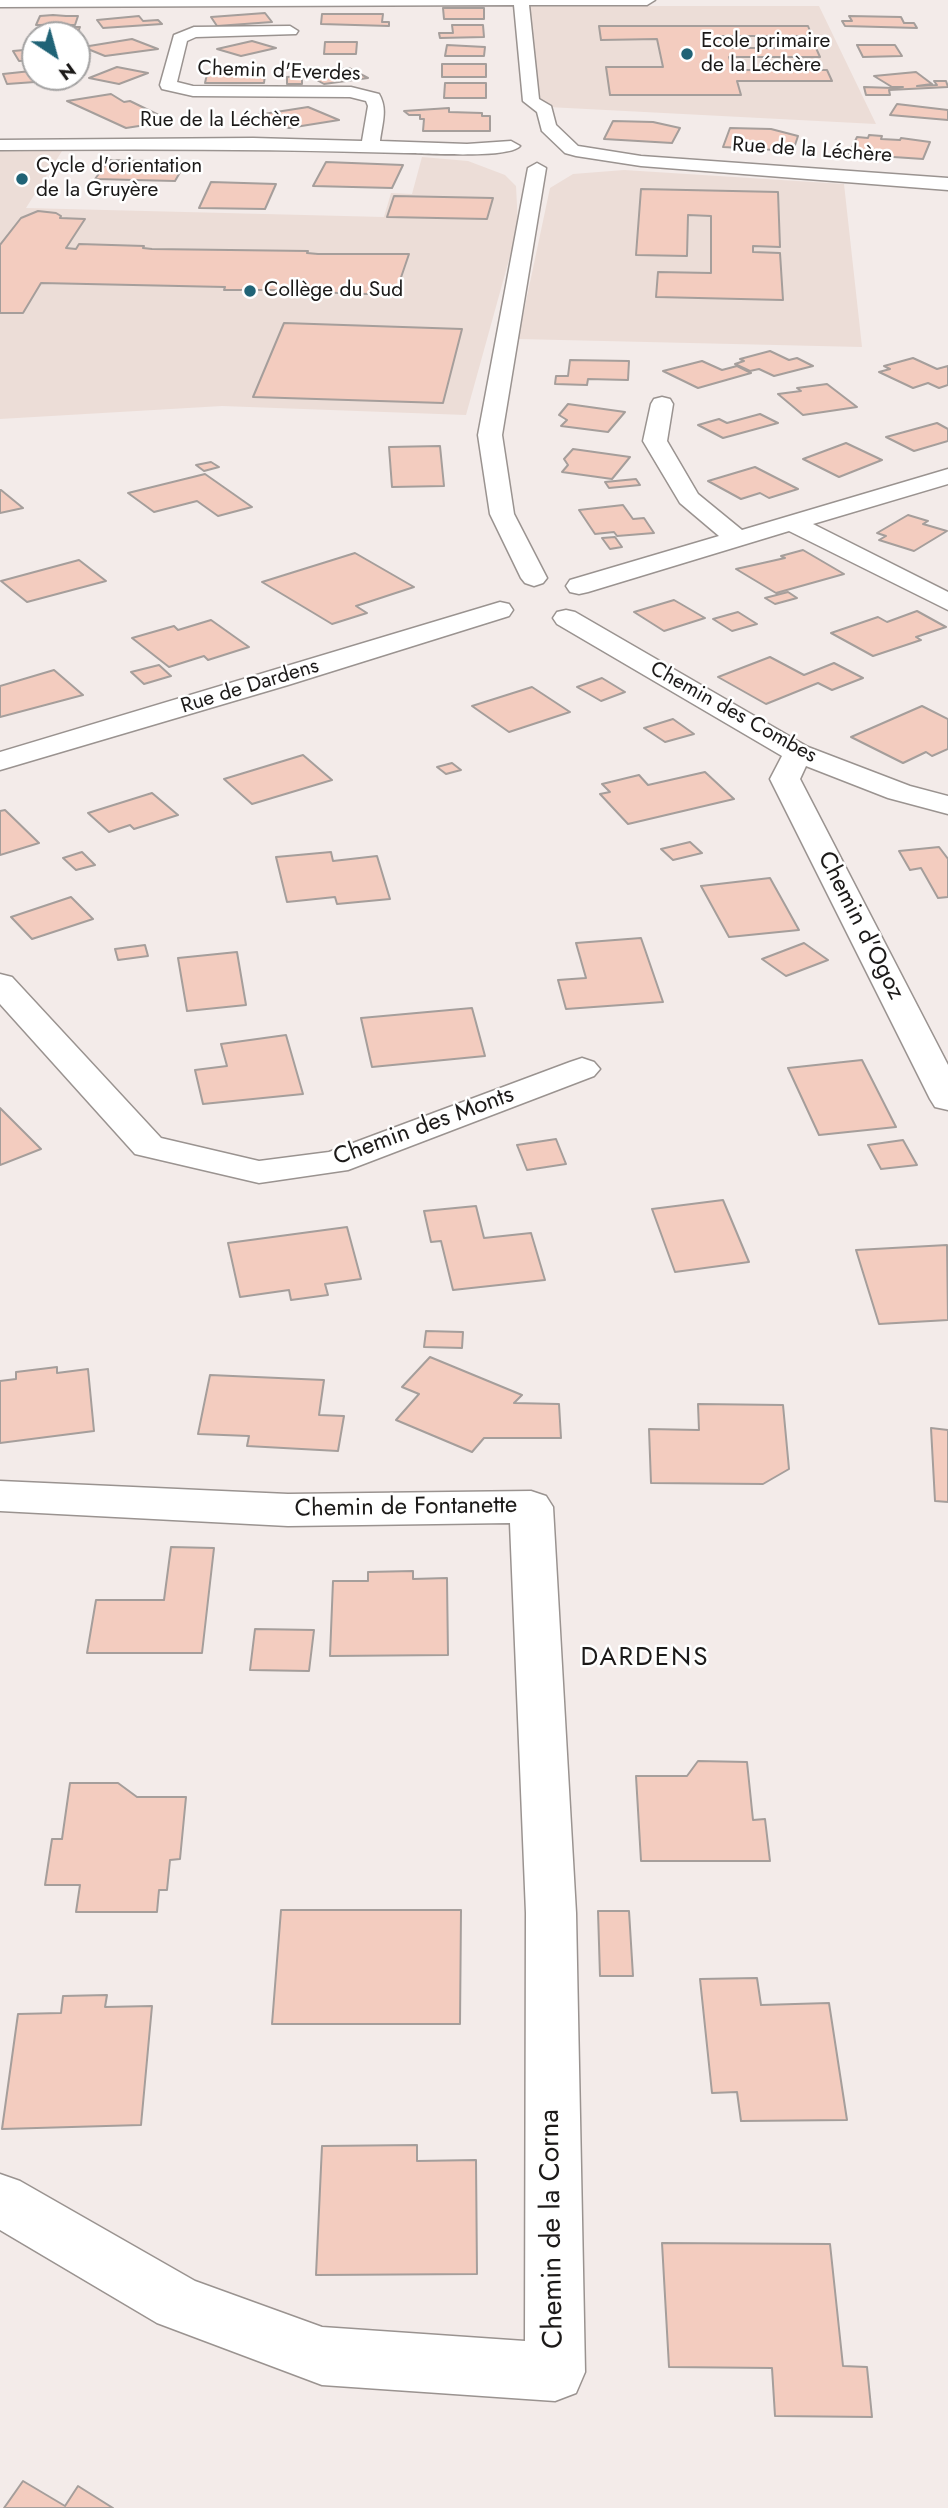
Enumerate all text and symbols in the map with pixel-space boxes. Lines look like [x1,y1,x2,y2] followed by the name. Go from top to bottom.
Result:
[21,21,91,91] north arrow
[701,29,830,79] place label: Ecole primaire de la Léchère
[679,46,695,62] marker: Ecole primaire de la Léchère
[53,56,82,87] text: N
[197,57,361,87] street label: Chemin d'Everdes
[140,108,300,134] street label: Rue de la Léchère
[731,133,893,169] street label: Rue de la Léchère
[36,154,202,204] place label: Cycle d'orientation de la Gruyère
[14,171,30,187] marker: Cycle d'orientation de la Gruyère
[264,278,403,304] place label: Collège du Sud
[242,283,258,299] marker: Collège du Sud
[178,654,322,720] street label: Rue de Dardens
[645,657,821,769] street label: Chemin des Combes
[810,847,910,1005] street label: Chemin d'Ogoz
[330,1081,518,1173] street label: Chemin des Monts
[295,1492,517,1524] street label: Chemin de Fontanette
[581,1643,709,1675] district label: DARDENS
[534,2109,572,2349] street label: Chemin de la Corna

